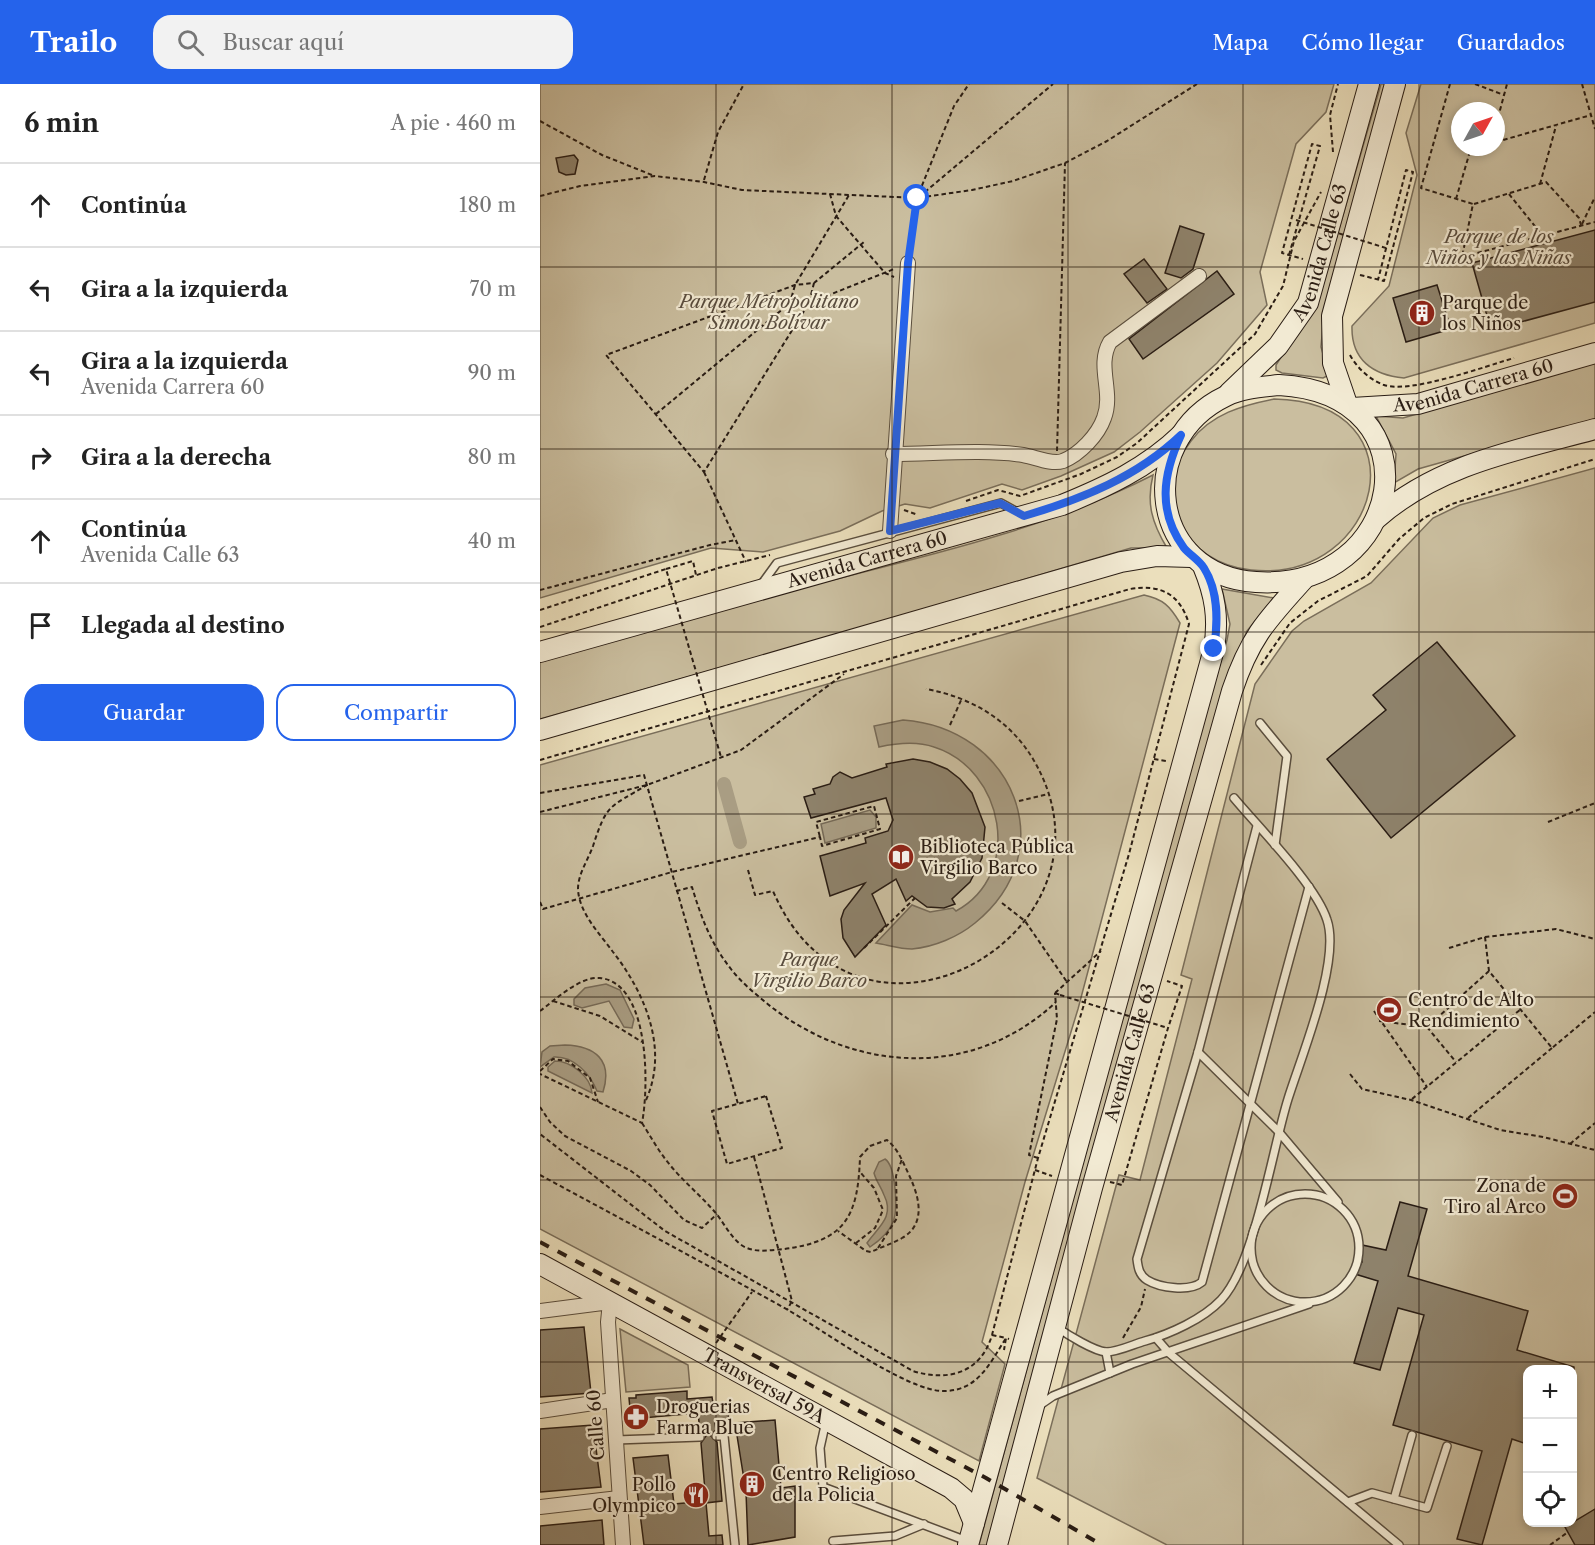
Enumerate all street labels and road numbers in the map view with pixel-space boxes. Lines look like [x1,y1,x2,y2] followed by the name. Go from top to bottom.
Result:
[1287,181,1352,326] street label: Avenida Calle 63
[1392,355,1556,417] street label: Avenida Carrera 60
[784,527,950,593] street label: Avenida Carrera 60
[1100,981,1160,1125] street label: Avenida Calle 63
[699,1344,829,1429] street label: Transversal 59A
[583,1389,609,1461] street label: Calle 60

